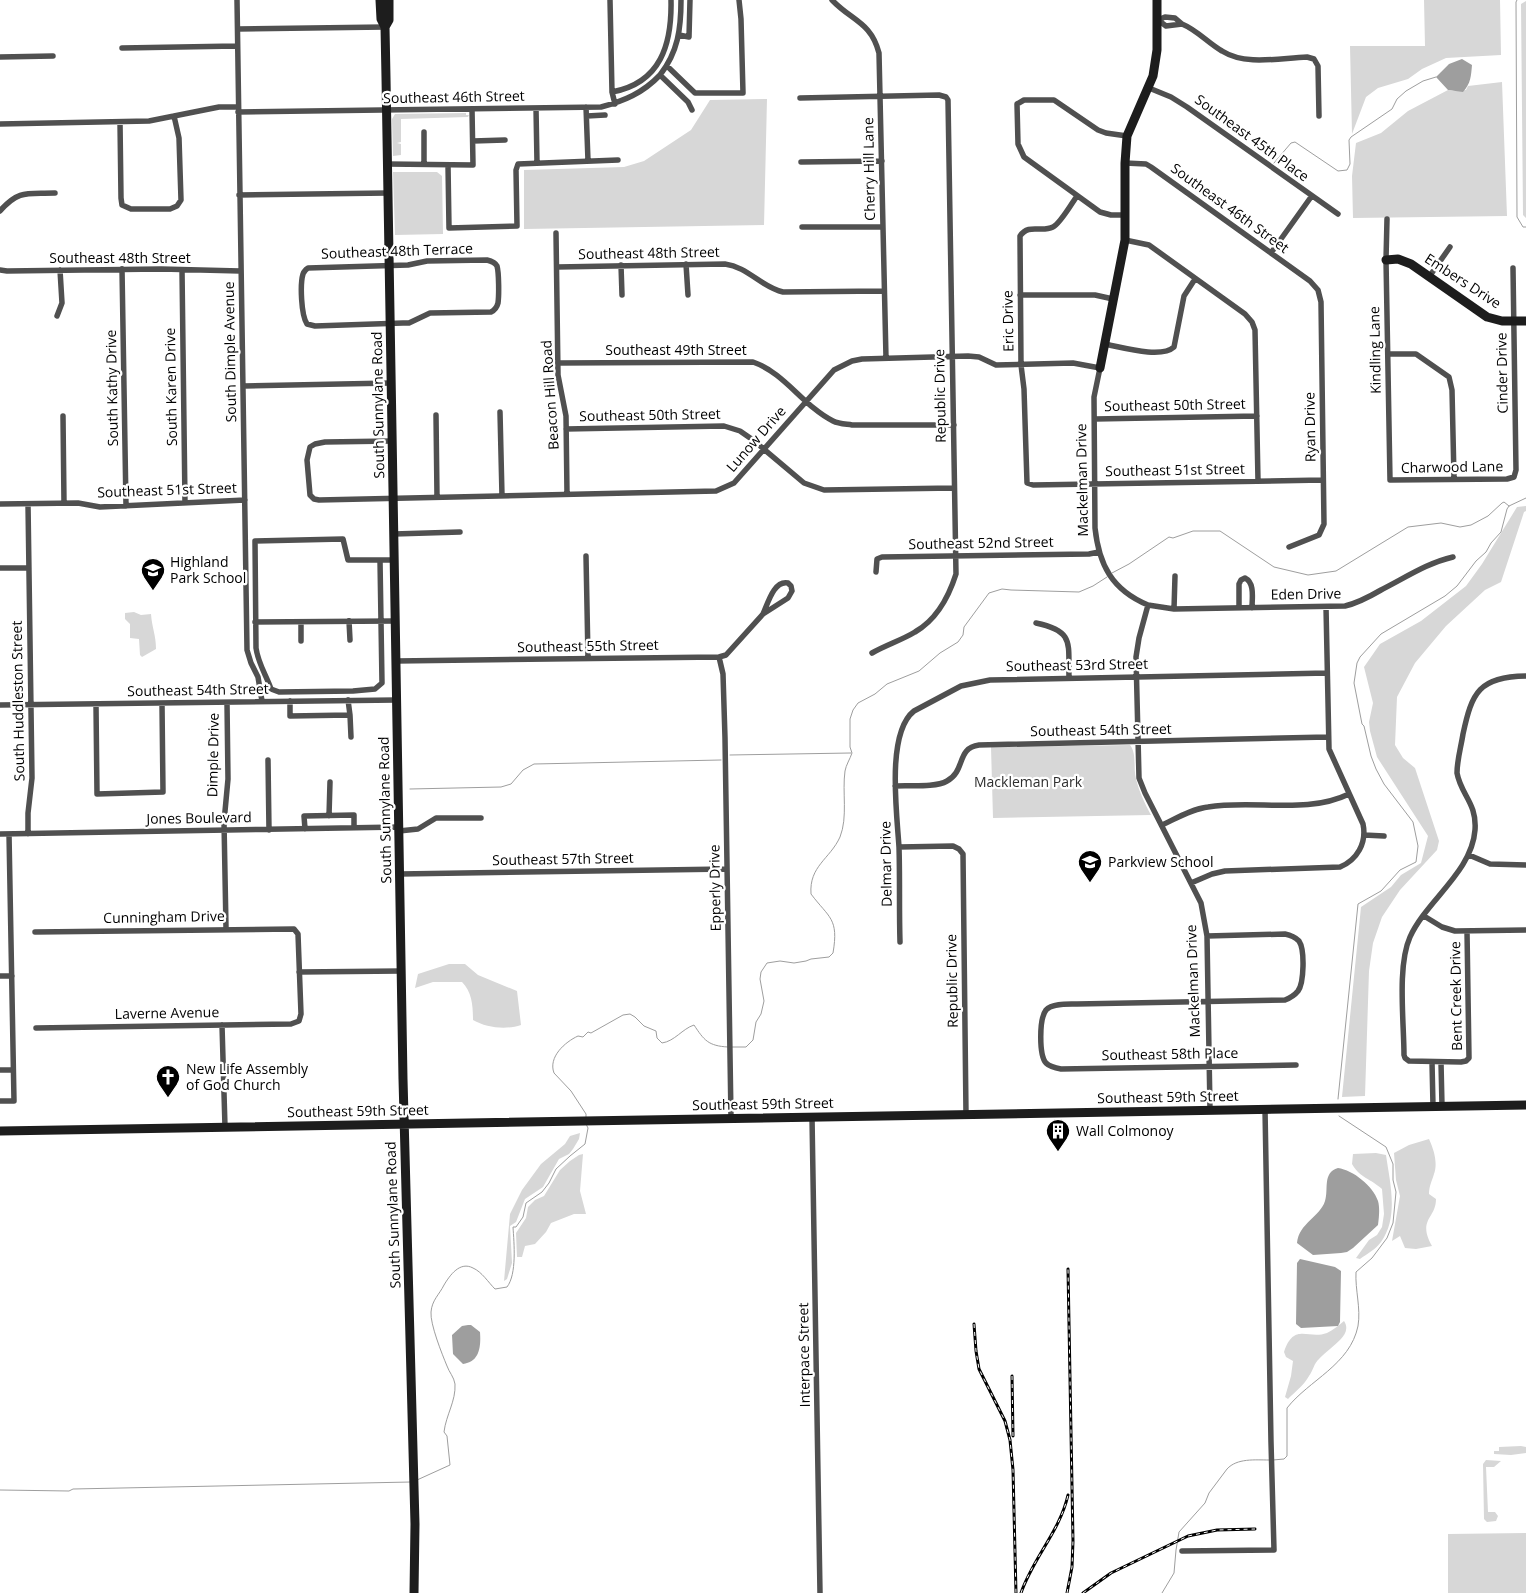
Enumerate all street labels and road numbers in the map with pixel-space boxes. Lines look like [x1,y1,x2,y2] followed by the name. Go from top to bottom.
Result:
[383,86,525,107] street label: Southeast 46th Street
[1191,90,1313,186] street label: Southeast 45th Place
[858,117,879,221] street label: Cherry Hill Lane
[1167,158,1293,257] street label: Southeast 46th Street
[321,238,473,263] street label: Southeast 48th Terrace
[578,242,720,263] street label: Southeast 48th Street
[49,248,191,267] street label: Southeast 48th Street
[1421,249,1505,312] street label: Embers Drive
[219,281,240,423] street label: South Dimple Avenue
[997,290,1018,352] street label: Eric Drive
[1364,306,1385,394] street label: Kindling Lane
[160,328,181,446] street label: South Karen Drive
[101,329,122,447] street label: South Kathy Drive
[367,331,388,479] street label: South Sunnylane Road
[1491,332,1512,414] street label: Cinder Drive
[536,339,563,451] street label: Beacon Hill Road
[605,340,747,359] street label: Southeast 49th Street
[929,349,950,443] street label: Republic Drive
[1299,392,1320,462] street label: Ryan Drive
[1104,394,1246,415] street label: Southeast 50th Street
[722,402,790,476] street label: Lunow Drive
[579,404,721,425] street label: Southeast 50th Street
[1071,423,1092,537] street label: Mackelman Drive
[1401,456,1503,477] street label: Charwood Lane
[1105,459,1245,480] street label: Southeast 51st Street
[97,478,237,501] street label: Southeast 51st Street
[908,532,1054,553] street label: Southeast 52nd Street
[1270,583,1342,604] street label: Eden Drive
[7,620,28,782] street label: South Huddleston Street
[517,635,659,656] street label: Southeast 55th Street
[1006,654,1148,675] street label: Southeast 53rd Street
[127,679,269,700] street label: Southeast 54th Street
[202,712,223,797] street label: Dimple Drive
[1030,719,1172,740] street label: Southeast 54th Street
[374,736,395,884] street label: South Sunnylane Road
[144,807,252,828] street label: Jones Boulevard
[875,821,896,907] street label: Delmar Drive
[704,844,725,932] street label: Epperly Drive
[492,848,634,869] street label: Southeast 57th Street
[103,906,225,927] street label: Cunningham Drive
[1181,924,1204,1038] street label: Mackelman Drive
[941,934,962,1028] street label: Republic Drive
[1445,941,1466,1051] street label: Bent Creek Drive
[115,1002,220,1023] street label: Laverne Avenue
[1101,1043,1239,1064] street label: Southeast 58th Place
[1097,1086,1239,1107] street label: Southeast 59th Street
[692,1093,834,1114] street label: Southeast 59th Street
[287,1100,429,1121] street label: Southeast 59th Street
[380,1141,405,1289] street label: South Sunnylane Road
[793,1302,814,1408] street label: Interpace Street

